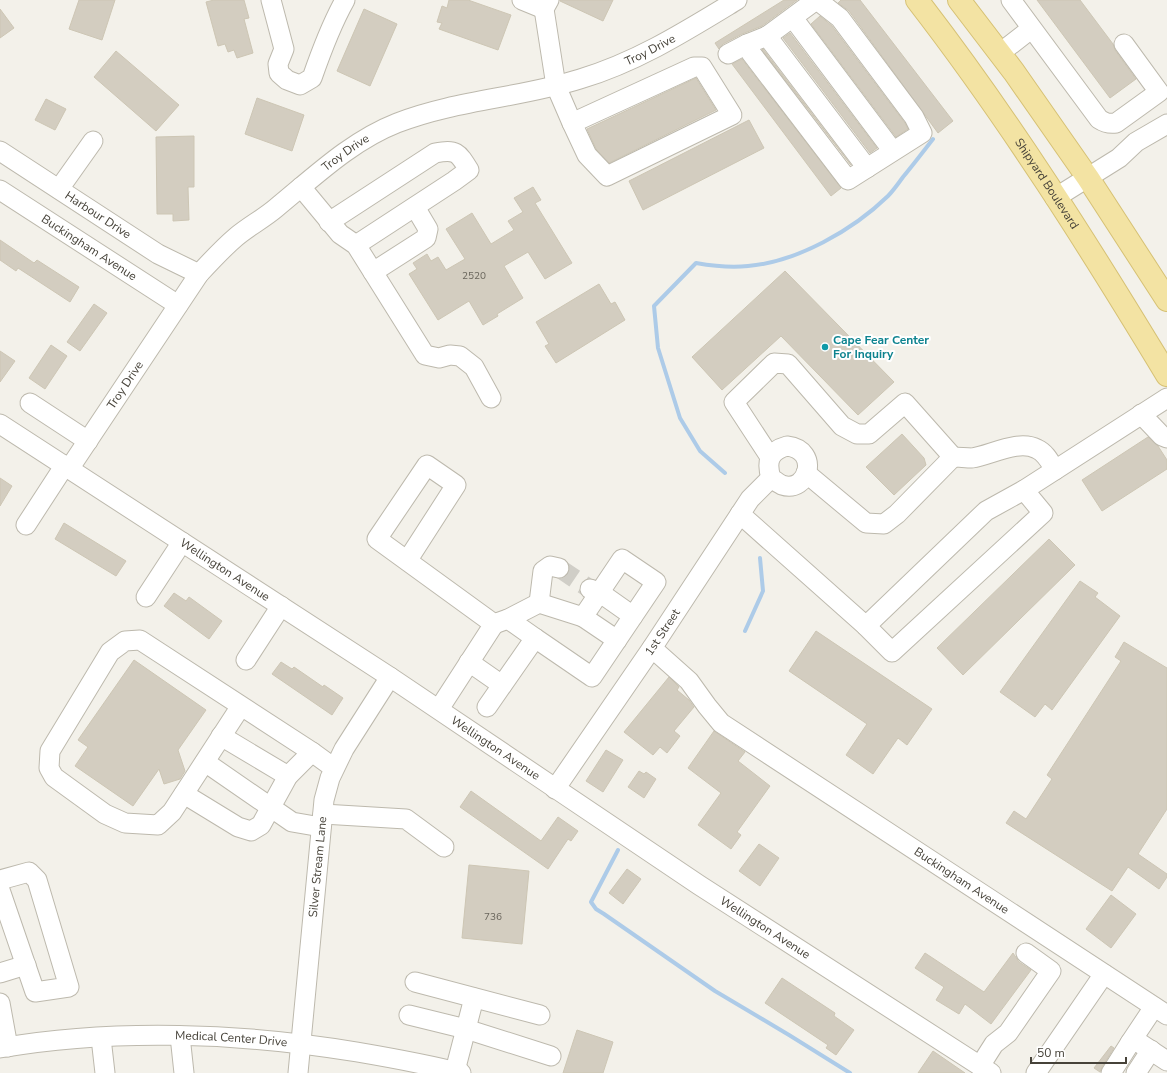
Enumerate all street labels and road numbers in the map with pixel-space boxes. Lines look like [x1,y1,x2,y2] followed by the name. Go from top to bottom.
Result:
[622,30,678,69] street label: Troy Drive
[318,130,372,175] street label: Troy Drive
[1011,135,1083,232] street label: Shipyard Boulevard
[62,187,134,242] street label: Harbour Drive
[38,211,140,284] street label: Buckingham Avenue
[103,358,147,412] street label: Troy Drive
[177,535,273,605] street label: Wellington Avenue
[641,605,684,659] street label: 1st Street
[448,712,543,784] street label: Wellington Avenue
[305,816,330,918] street label: Silver Stream Lane
[911,844,1012,918] street label: Buckingham Avenue
[717,893,813,963] street label: Wellington Avenue
[175,1027,288,1050] street label: Medical Center Drive

